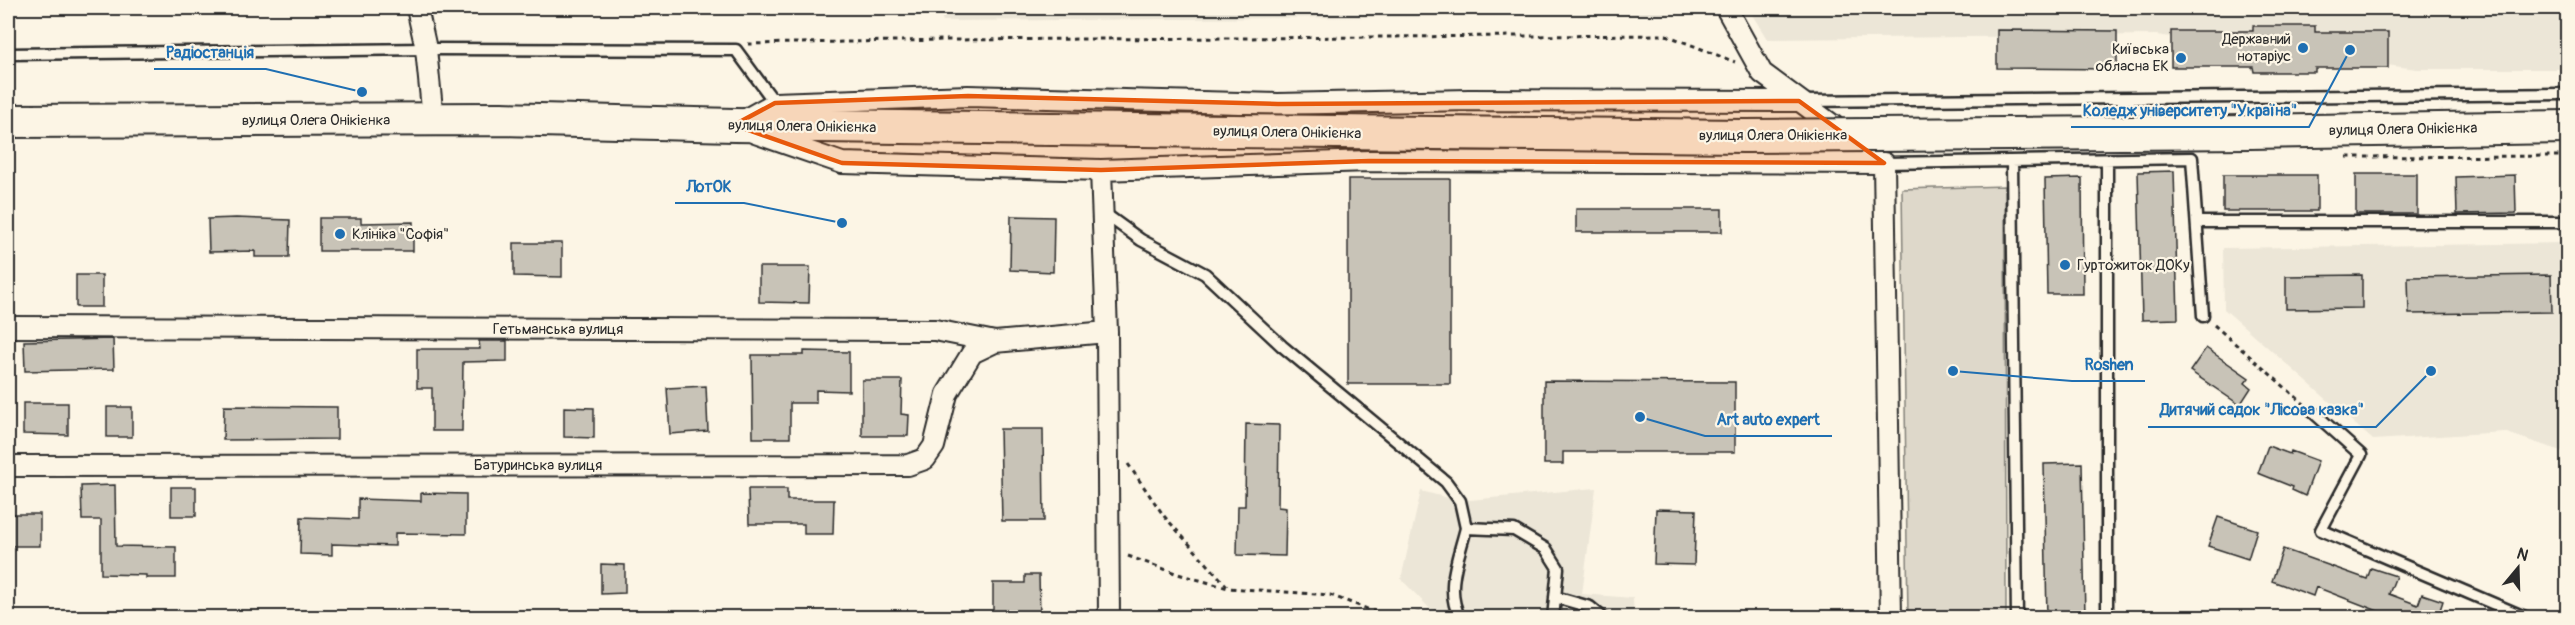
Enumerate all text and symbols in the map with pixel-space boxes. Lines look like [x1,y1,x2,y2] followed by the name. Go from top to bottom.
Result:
[2221,30,2291,66] place label: Державний нотаріус
[154,35,266,69] callout: Радіостанція
[2096,40,2169,76] place label: Київська обласна ЕК
[2296,41,2310,55] marker: Державний нотаріус
[166,43,255,63] text: Радіостанція
[2174,51,2188,65] marker: Київська обласна ЕК
[2071,93,2309,127] callout: Коледж університету "Україна"
[2083,101,2297,121] text: Коледж університету "Україна"
[242,111,390,130] street label: вулиця Олега Онікієнка
[728,116,876,137] street label: вулиця Олега Онікієнка
[2329,119,2477,140] street label: вулиця Олега Онікієнка
[1213,122,1361,143] street label: вулиця Олега Онікієнка
[1699,126,1847,145] street label: вулиця Олега Онікієнка
[675,169,744,203] callout: ЛотОК
[685,177,732,197] text: ЛотОК
[352,225,449,244] place label: Клініка "Софія"
[333,227,347,241] marker: Клініка "Софія"
[2077,256,2190,275] place label: Гуртожиток ДОКу
[2058,258,2072,272] marker: Гуртожиток ДОКу
[493,320,623,339] street label: Гетьманська вулиця
[2072,347,2145,381] callout: Roshen
[2084,355,2134,375] text: Roshen
[2148,393,2376,427] callout: Дитячий садок "Лісова казка"
[2159,400,2364,420] text: Дитячий садок "Лісова казка"
[1705,402,1832,436] callout: Art auto expert
[1716,410,1820,430] text: Art auto expert
[474,456,602,475] street label: Батуринська вулиця
[2488,538,2548,598] north arrow
[2514,544,2531,566] text: N

